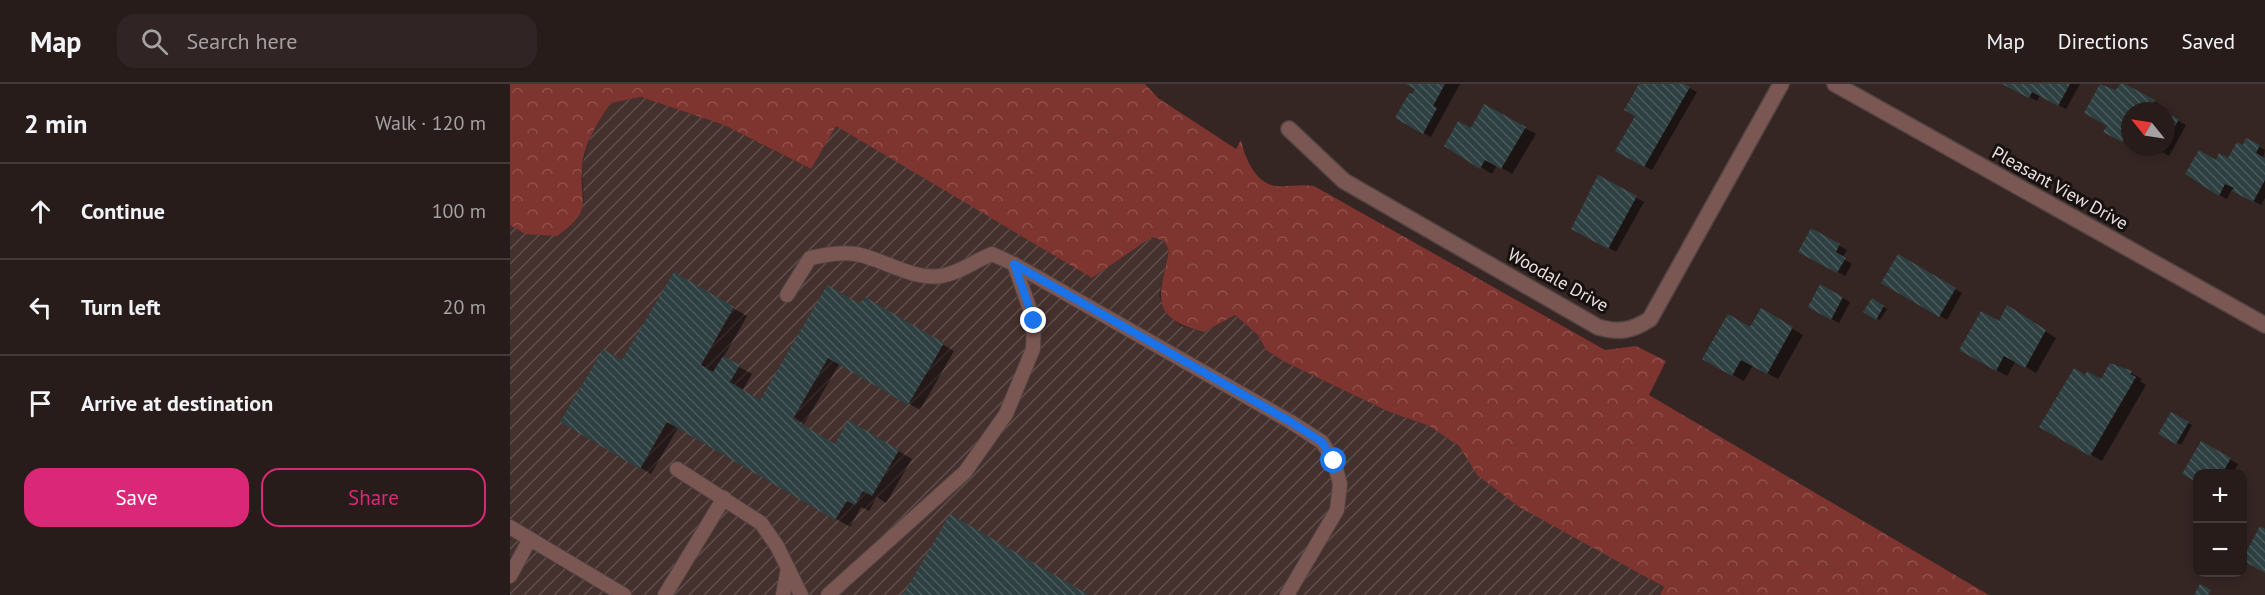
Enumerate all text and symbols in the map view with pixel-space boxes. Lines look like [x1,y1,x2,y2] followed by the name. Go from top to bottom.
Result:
[117,14,537,68] search box
[30,23,81,60] text: Map
[138,25,171,58] icon: search
[186,27,297,55] text: Search here
[1986,28,2025,55] text: Map
[2058,28,2149,55] text: Directions
[2182,28,2235,55] text: Saved
[2121,102,2175,156] north arrow
[24,107,87,140] text: 2 min
[375,110,486,136] text: Walk · 120 m
[1988,141,2132,234] street label: Pleasant View Drive
[24,195,57,228] icon: ahead
[81,197,165,225] text: Continue
[432,198,486,224] text: 100 m
[1504,242,1613,317] street label: Woodale Drive
[24,291,57,324] icon: left
[81,293,161,321] text: Turn left
[443,294,486,320] text: 20 m
[1020,307,1046,333] route end
[24,387,57,420] icon: arrive
[81,389,273,417] text: Arrive at destination
[1320,447,1346,473] route start
[24,468,249,527] button: Save
[261,468,486,527] button: Share
[2193,469,2247,577] map controls
[2193,469,2247,523] button: +
[2193,523,2247,577] button: −

